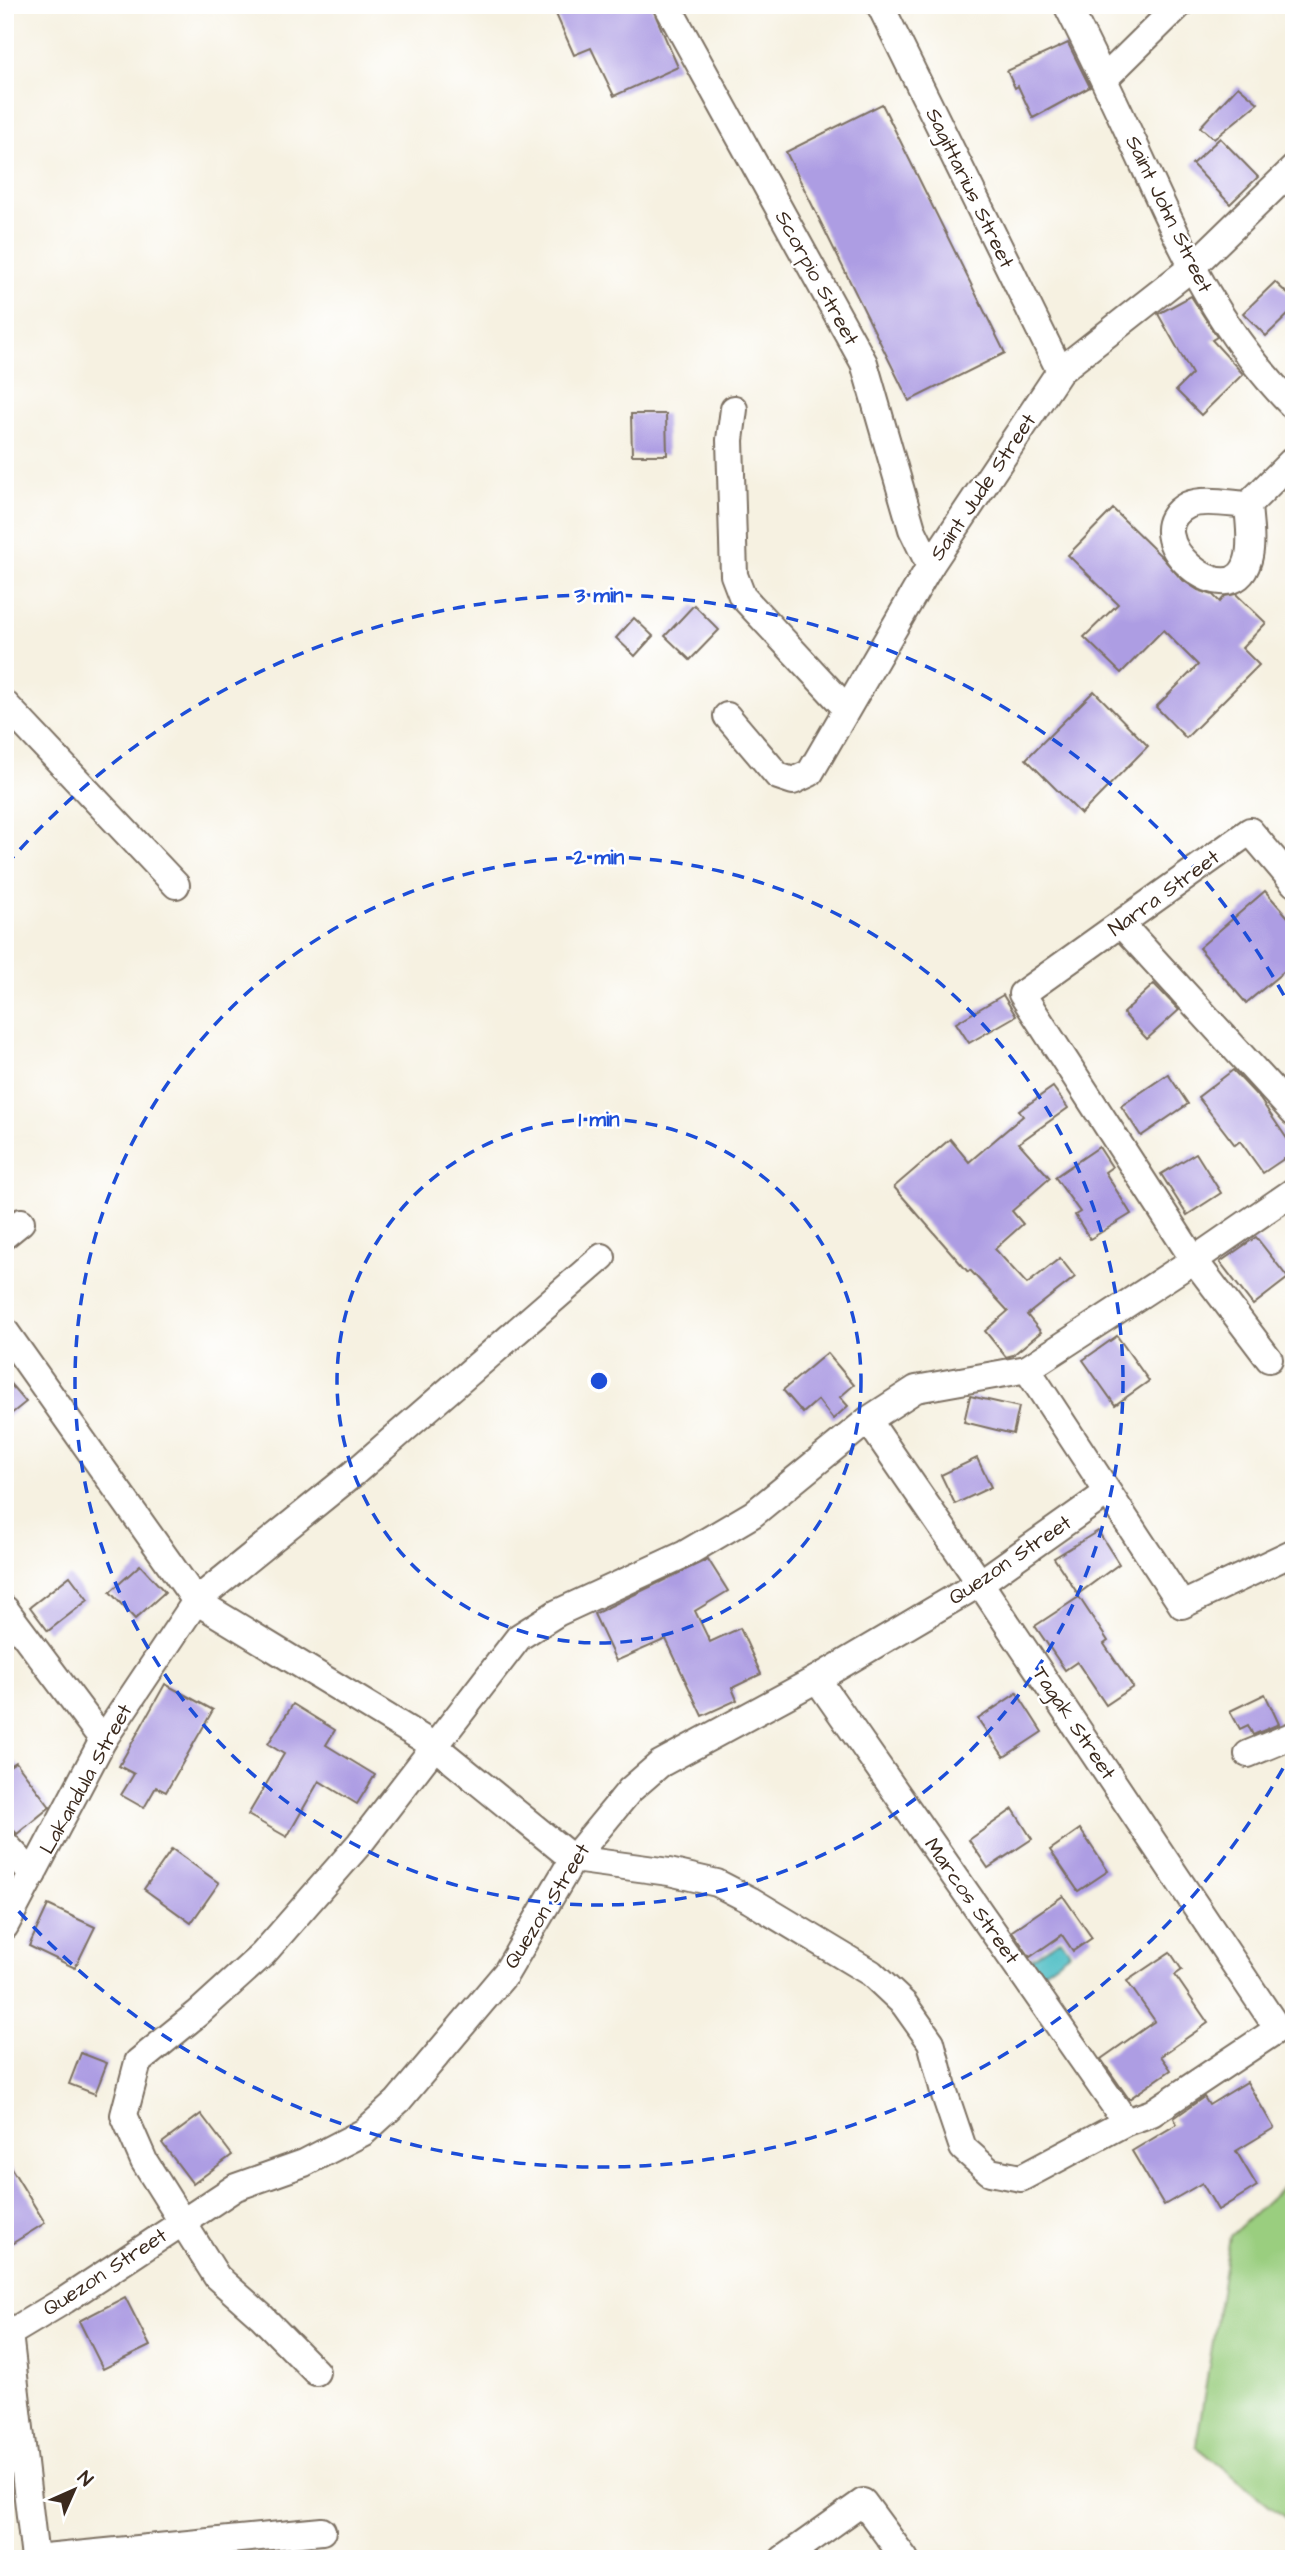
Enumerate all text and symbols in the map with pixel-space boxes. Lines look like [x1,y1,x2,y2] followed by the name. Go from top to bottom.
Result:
[917,103,1022,274] street label: Sagittarius Street
[1118,130,1220,298] street label: Saint John Street
[767,205,866,352] street label: Scorpio Street
[923,407,1043,566] street label: Saint Jude Street
[573,581,624,610] text: 3 min
[573,843,625,872] text: 2 min
[1103,843,1226,943] street label: Narra Street
[578,1105,620,1134] text: 1 min
[587,1369,611,1393] centre of rings
[943,1508,1078,1612] street label: Quezon Street
[1024,1660,1123,1787] street label: Tagak Street
[33,1698,140,1859] street label: Lakandula Street
[918,1832,1027,1971] street label: Marcos Street
[497,1837,597,1974] street label: Quezon Street
[37,2221,173,2323] street label: Quezon Street
[38,2456,108,2526] north arrow
[71,2465,99,2493] text: N

